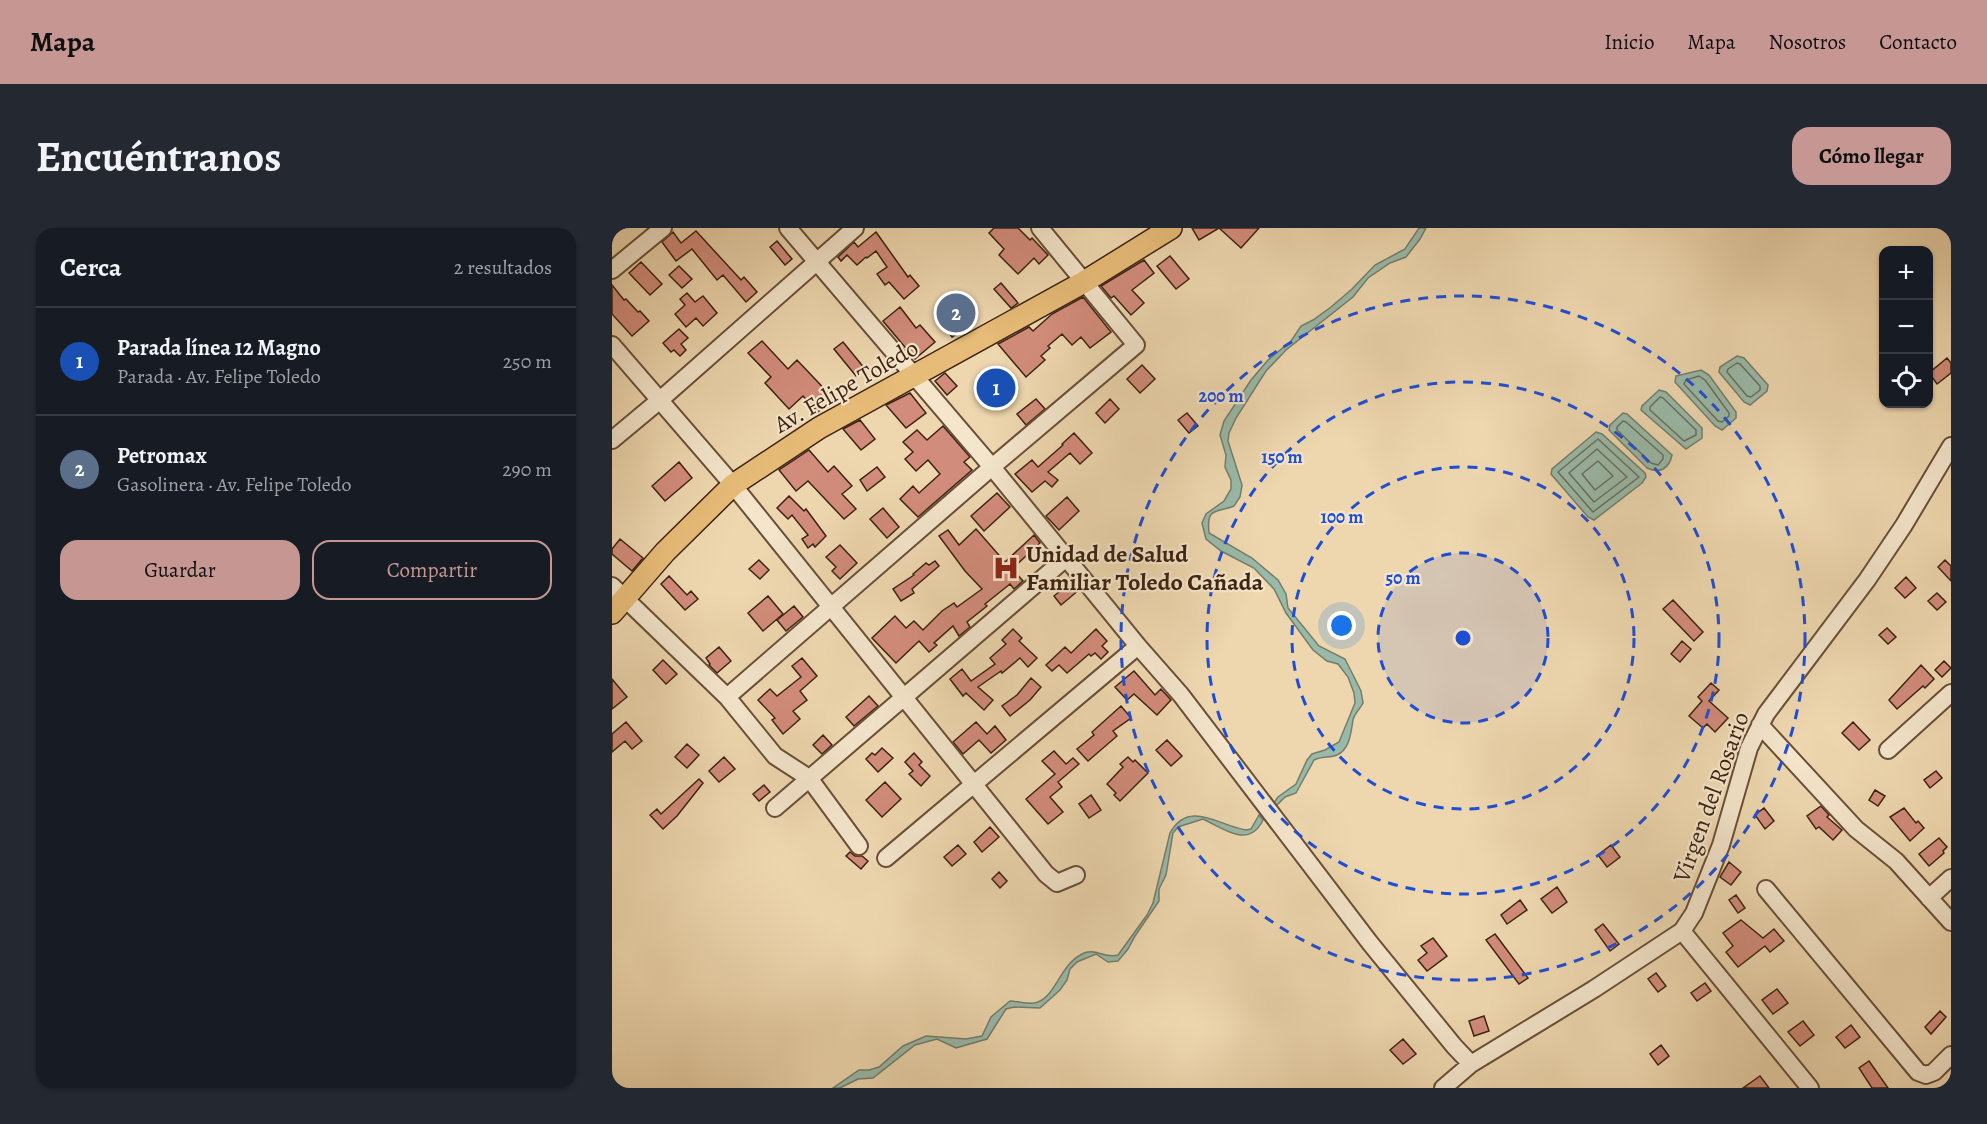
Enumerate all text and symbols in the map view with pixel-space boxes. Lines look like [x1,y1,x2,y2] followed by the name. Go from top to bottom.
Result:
[30,23,95,61] text: Mapa
[1604,28,1654,56] text: Inicio
[1687,28,1736,56] text: Mapa
[1769,28,1846,56] text: Nosotros
[1879,28,1957,56] text: Contacto
[1792,127,1951,185] button: Cómo llegar
[36,128,281,185] text: Encuéntranos
[1879,246,1933,408] map controls
[1879,246,1933,300] button: +
[60,250,122,285] text: Cerca
[454,254,552,281] text: 2 resultados
[936,290,976,335] pin: 2
[1879,300,1933,354] button: −
[767,332,924,441] street label: Av. Felipe Toledo
[117,333,321,363] text: Parada línea 12 Magno
[76,348,83,375] text: 1
[503,348,552,375] text: 250 m
[1879,354,1933,408] button: locate
[117,363,321,390] text: Parada · Av. Felipe Toledo
[976,366,1016,410] pin: 1
[1198,384,1244,408] text: 200 m
[117,441,207,471] text: Petromax
[1261,445,1303,469] text: 150 m
[75,456,84,483] text: 2
[502,456,552,483] text: 290 m
[117,471,352,498] text: Gasolinera · Av. Felipe Toledo
[1321,505,1363,529] text: 100 m
[1026,538,1264,598] place label: Unidad de Salud Familiar Toledo Cañada
[60,540,300,600] button: Guardar
[312,540,552,600] button: Compartir
[991,553,1021,583] hospital icon: Unidad de Salud Familiar Toledo Cañada
[1386,566,1420,590] text: 50 m
[1327,611,1356,640] your location
[1453,628,1473,648] centre of rings
[1665,707,1757,888] street label: Virgen del Rosario

